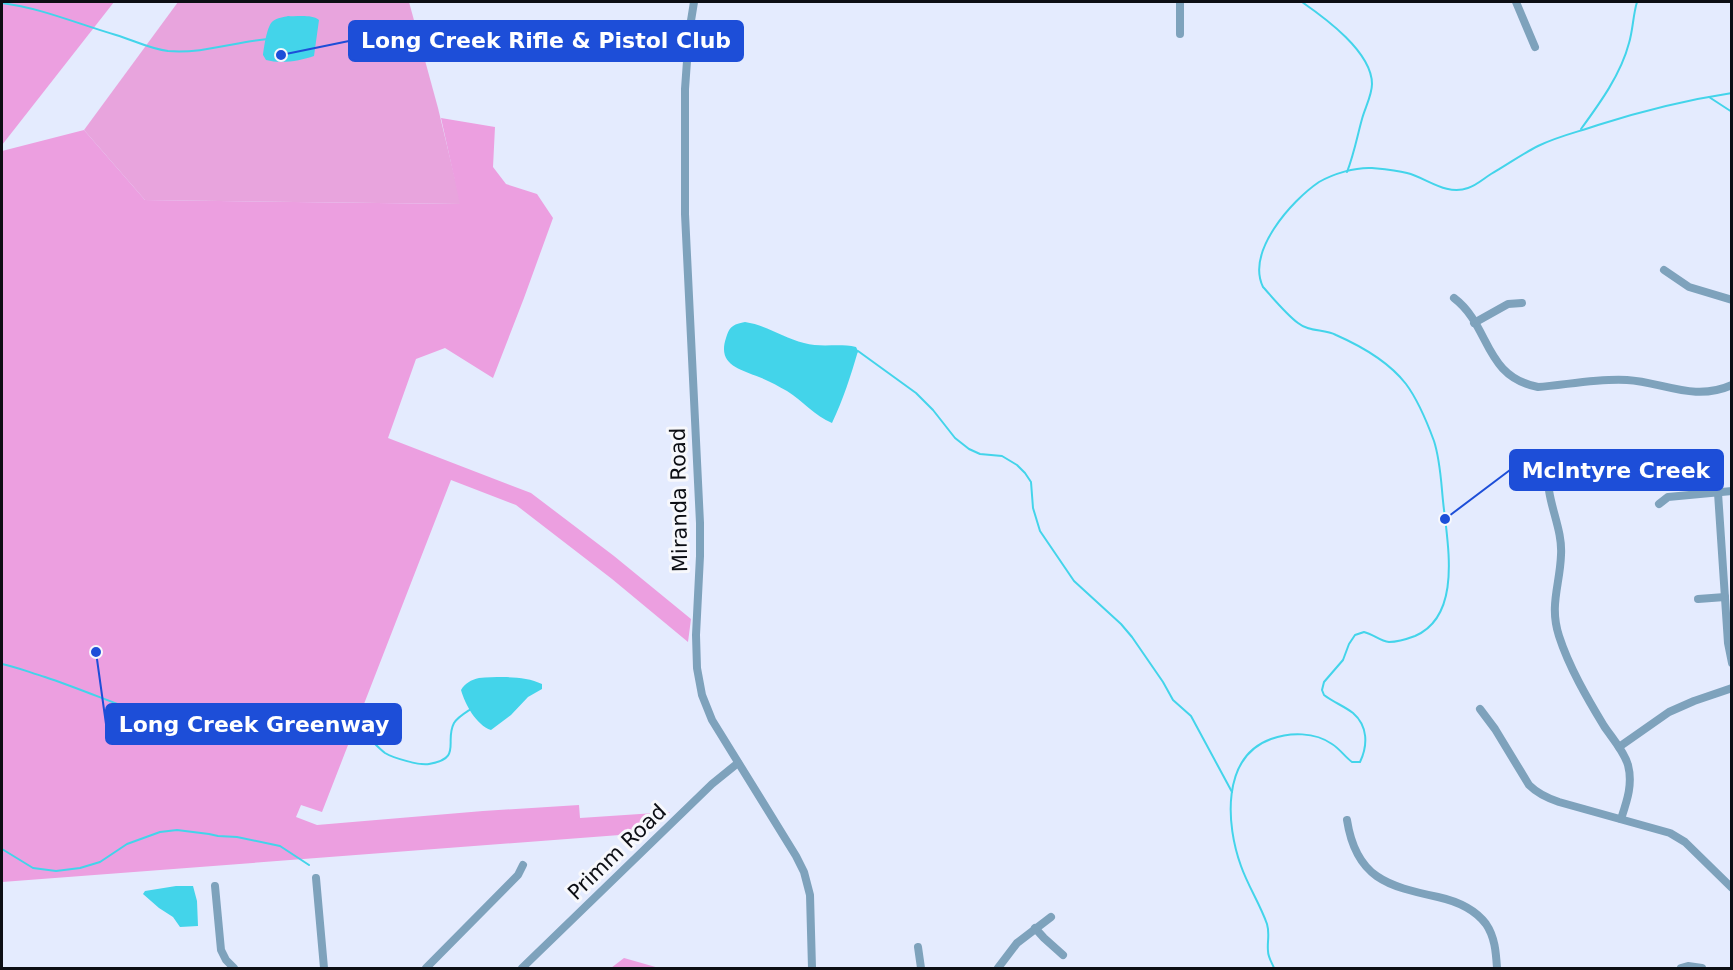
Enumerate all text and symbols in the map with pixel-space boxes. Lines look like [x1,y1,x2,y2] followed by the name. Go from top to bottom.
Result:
[349,21,743,61] callout: Long Creek Rifle & Pistol Club
[361,28,731,53] text: Long Creek Rifle & Pistol Club
[666,428,692,572] street label: Miranda Road
[1510,450,1723,490] callout: McIntyre Creek
[1522,458,1712,483] text: McIntyre Creek
[106,704,401,744] callout: Long Creek Greenway
[119,712,389,737] text: Long Creek Greenway
[563,799,671,905] street label: Primm Road

